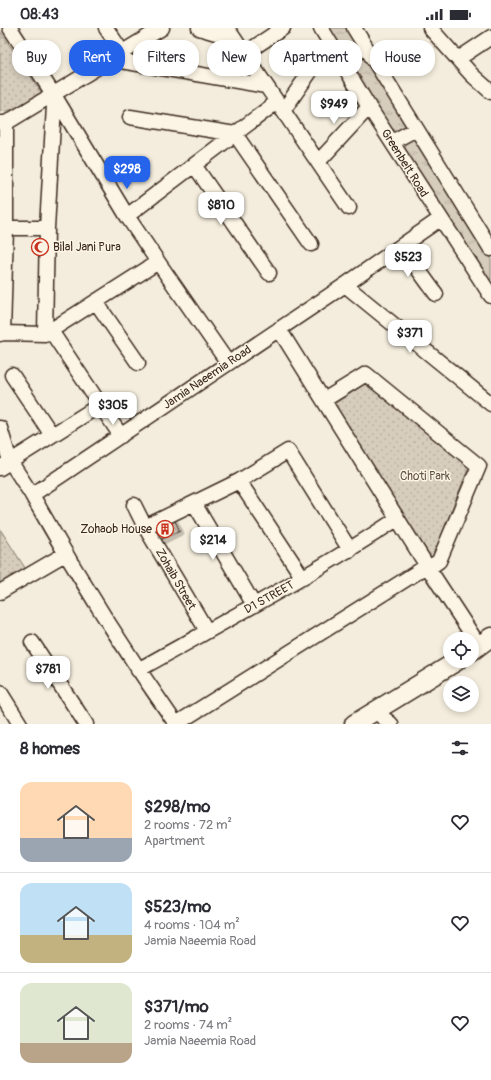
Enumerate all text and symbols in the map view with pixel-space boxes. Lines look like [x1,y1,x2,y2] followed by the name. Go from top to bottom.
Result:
[20,5,59,24] text: 08:43
[12,40,61,76] chip: Buy
[69,40,125,76] chip: Rent
[133,40,199,76] chip: Filters
[207,40,261,76] chip: New
[269,40,362,76] chip: Apartment
[370,40,435,76] chip: House
[310,91,358,125] pin: $949
[320,96,348,112] text: $949
[378,126,431,200] street label: Greenbelt Road
[103,156,151,190] pin: $298
[113,161,141,177] text: $298
[197,192,245,226] pin: $810
[207,197,235,213] text: $810
[30,237,50,257] mosque icon: Bilal Jani Pura
[53,240,121,255] place label: Bilal Jani Pura
[384,244,432,278] pin: $523
[394,249,422,265] text: $523
[386,320,434,354] pin: $371
[397,325,423,341] text: $371
[160,342,254,413] street label: Jamia Naeemia Road
[89,392,137,426] pin: $305
[98,397,128,413] text: $305
[400,469,450,484] park label: Choti Park
[155,519,175,539] building icon: Zohaob House
[80,522,152,537] place label: Zohaob House
[189,527,237,561] pin: $214
[200,532,226,548] text: $214
[152,546,199,613] street label: Zohaib Street
[242,577,297,617] street label: D1 STREET
[443,632,479,712] map controls
[443,632,479,668] button: locate
[24,656,72,690] pin: $781
[35,661,61,677] text: $781
[443,676,479,712] button: layers
[449,737,471,759] icon: filters
[20,738,80,759] text: 8 homes
[144,796,210,817] text: $298/mo
[52,798,100,846] icon: home
[449,811,471,833] icon: heart
[144,817,232,833] text: 2 rooms · 72 m²
[144,833,205,849] text: Apartment
[144,896,211,917] text: $523/mo
[52,899,100,947] icon: home
[449,912,471,934] icon: heart
[144,917,240,933] text: 4 rooms · 104 m²
[144,933,256,949] text: Jamia Naeemia Road
[144,996,209,1017] text: $371/mo
[52,999,100,1047] icon: home
[449,1012,471,1034] icon: heart
[144,1017,232,1033] text: 2 rooms · 74 m²
[144,1033,256,1049] text: Jamia Naeemia Road

